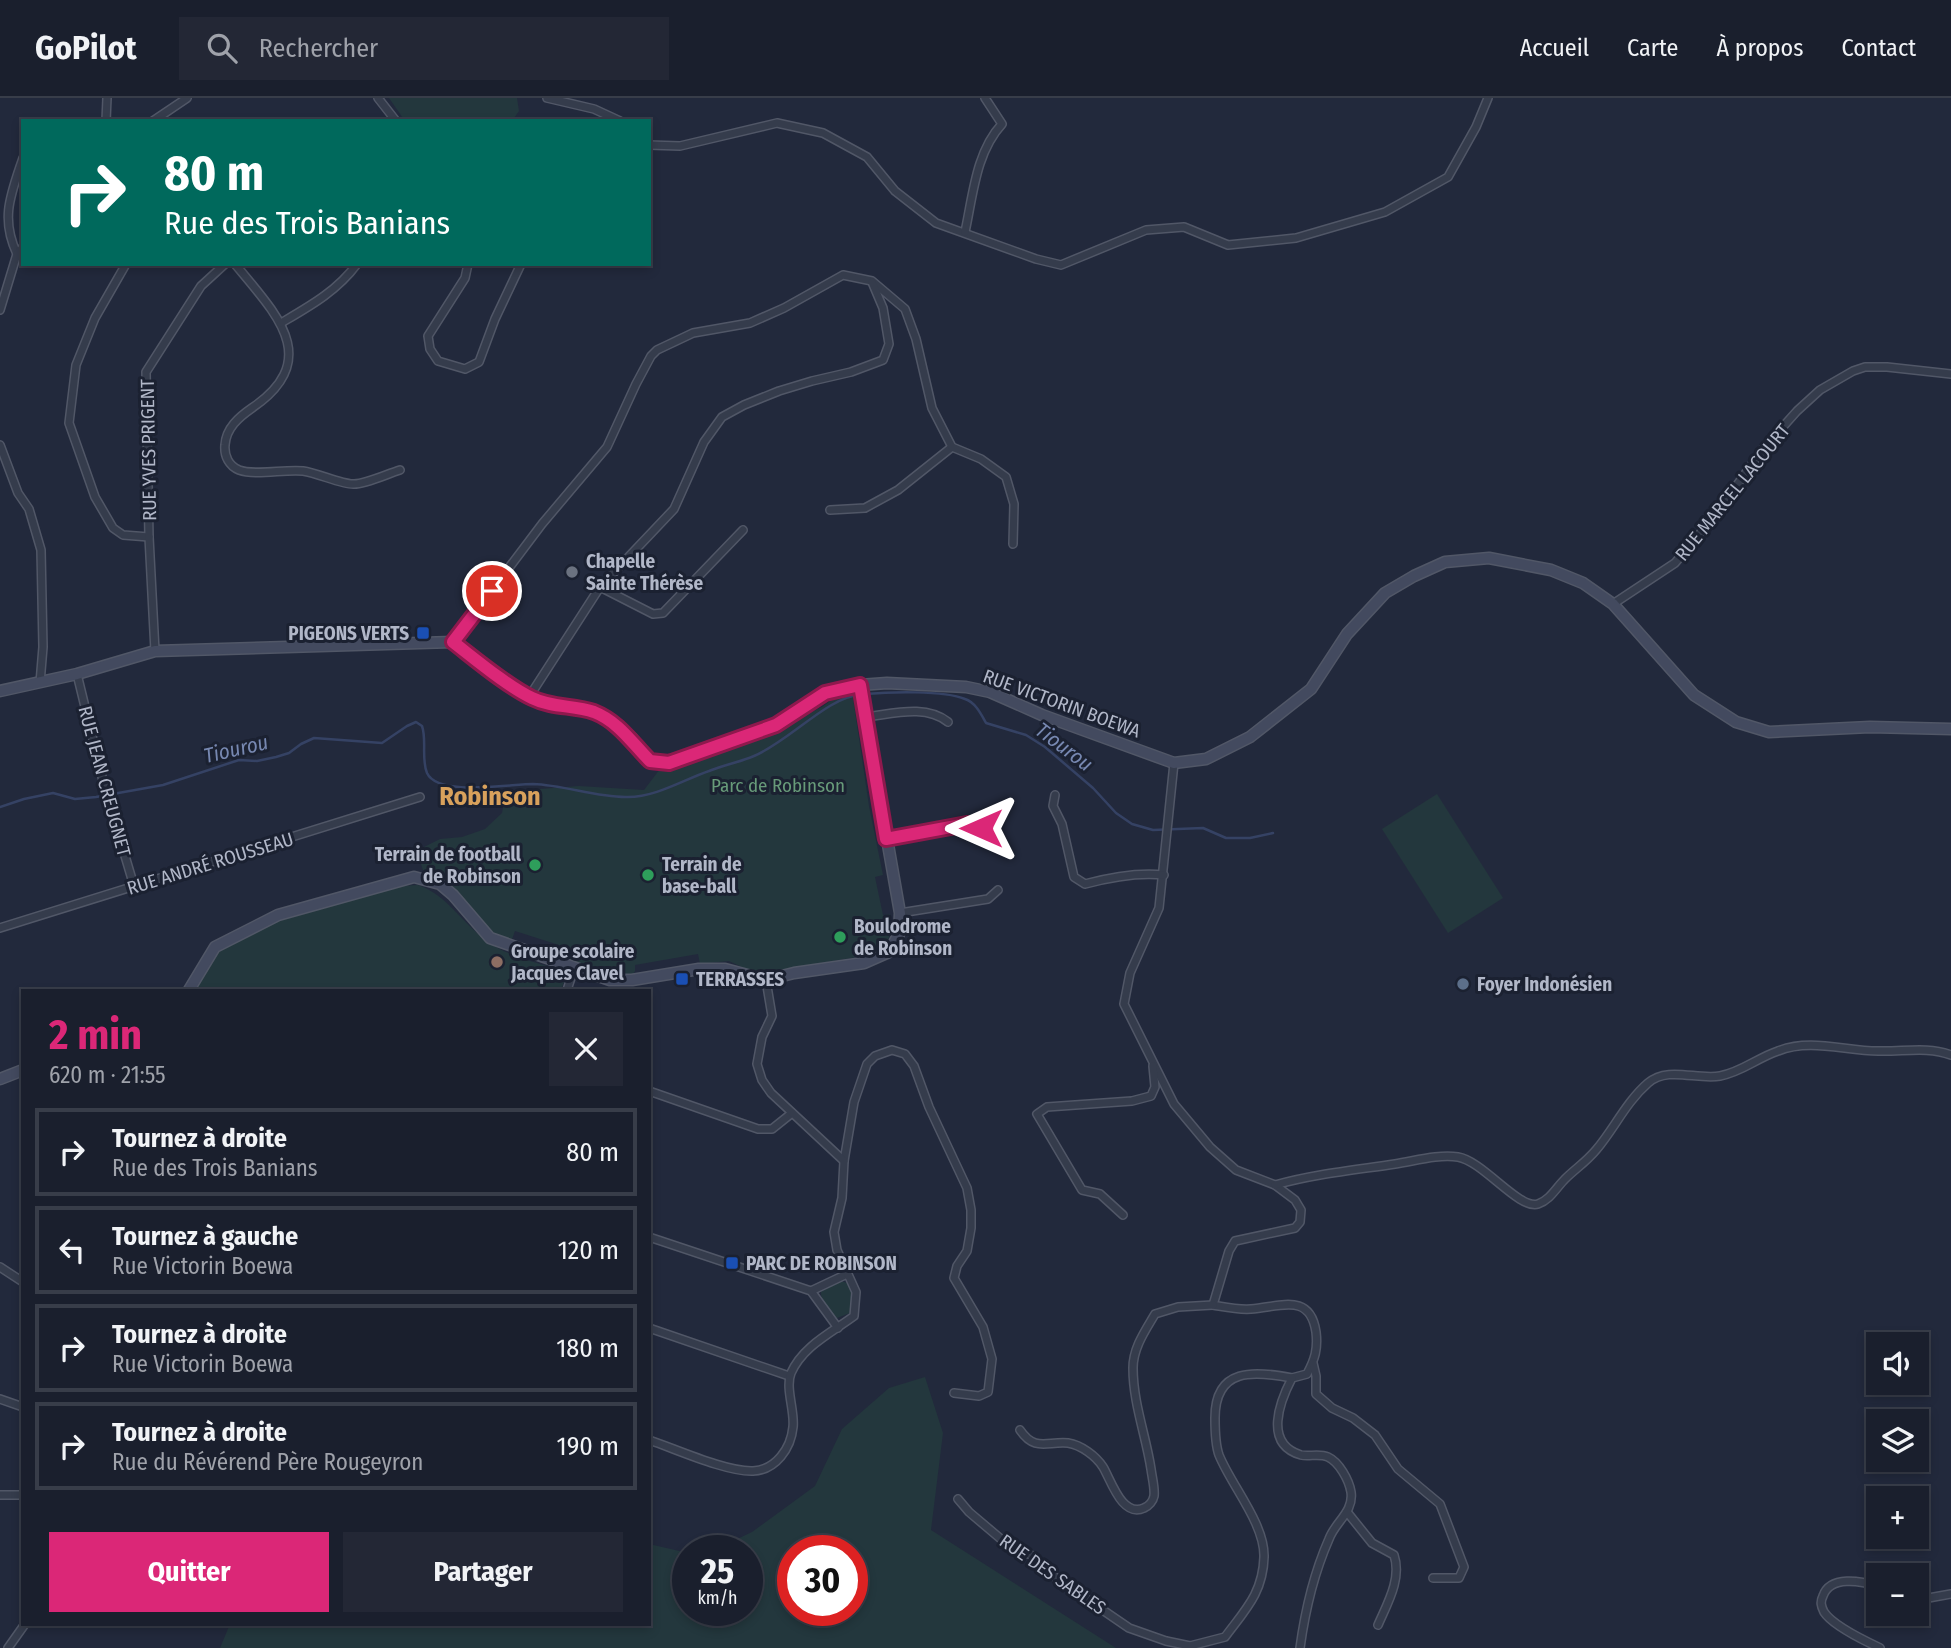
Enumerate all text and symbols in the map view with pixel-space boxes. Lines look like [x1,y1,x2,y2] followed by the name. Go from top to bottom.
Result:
[179,17,669,80] search box
[35,28,137,68] text: GoPilot
[203,29,241,67] icon: search
[259,33,378,64] text: Rechercher
[1520,34,1589,62] text: Accueil
[1627,34,1678,62] text: Carte
[1716,34,1803,62] text: À propos
[1841,34,1916,62] text: Contact
[164,144,264,203] text: 80 m
[49,147,140,238] icon: right
[164,204,450,242] text: Rue des Trois Banians
[136,379,161,521] street label: RUE YVES PRIGENT
[1670,419,1795,565] street label: RUE MARCEL LACOURT
[586,550,703,595] place label: Chapelle Sainte Thérèse
[462,561,522,621] pin
[564,564,580,580] marker: Chapelle Sainte Thérèse
[473,572,511,610] icon: arrive
[288,622,409,645] place label: PIGEONS VERTS
[415,625,431,641] marker: PIGEONS VERTS
[980,664,1144,743] street label: RUE VICTORIN BOEWA
[73,703,136,859] street label: RUE JEAN CREUGNET
[1030,717,1098,777] water label: Tiourou
[201,729,271,769] water label: Tiourou
[711,774,845,797] park label: Parc de Robinson
[439,781,541,812] district label: Robinson
[944,791,1018,865] position arrow
[124,827,296,900] street label: RUE ANDRÉ ROUSSEAU
[375,843,522,888] place label: Terrain de football de Robinson
[662,853,742,898] place label: Terrain de base-ball
[527,857,543,873] marker: Terrain de football de Robinson
[640,867,656,883] marker: Terrain de base-ball
[854,915,952,960] place label: Boulodrome de Robinson
[832,929,848,945] marker: Boulodrome de Robinson
[510,940,635,985] place label: Groupe scolaire Jacques Clavel
[489,954,505,970] marker: Groupe scolaire Jacques Clavel
[696,968,784,991] place label: TERRASSES
[674,971,690,987] marker: TERRASSES
[1477,973,1612,996] place label: Foyer Indonésien
[1455,976,1471,992] marker: Foyer Indonésien
[49,1010,142,1060] text: 2 min
[549,1012,623,1086] button: close
[49,1061,166,1089] text: 620 m · 21:55
[112,1123,287,1154] text: Tournez à droite
[53,1133,91,1171] icon: right
[566,1137,619,1168] text: 80 m
[112,1154,318,1182] text: Rue des Trois Banians
[112,1221,298,1252] text: Tournez à gauche
[53,1231,91,1269] icon: left
[558,1235,619,1266] text: 120 m
[112,1252,293,1280] text: Rue Victorin Boewa
[746,1252,897,1275] place label: PARC DE ROBINSON
[724,1255,740,1271] marker: PARC DE ROBINSON
[112,1319,287,1350] text: Tournez à droite
[53,1329,91,1367] icon: right
[1866,1332,1929,1626] map controls
[1866,1332,1929,1395] button: sound
[556,1333,619,1364] text: 180 m
[112,1350,293,1378] text: Rue Victorin Boewa
[1866,1409,1929,1472] button: layers
[112,1417,287,1448] text: Tournez à droite
[53,1427,91,1465] icon: right
[557,1431,619,1462] text: 190 m
[112,1448,423,1476] text: Rue du Révérend Père Rougeyron
[1866,1486,1929,1549] button: +
[995,1529,1110,1620] street label: RUE DES SABLES
[49,1532,329,1612] button: Quitter
[343,1532,623,1612] button: Partager
[777,1535,868,1626] speed limit sign: 30
[701,1550,734,1592] text: 25
[1866,1563,1929,1626] button: −
[697,1587,738,1609] text: km/h

